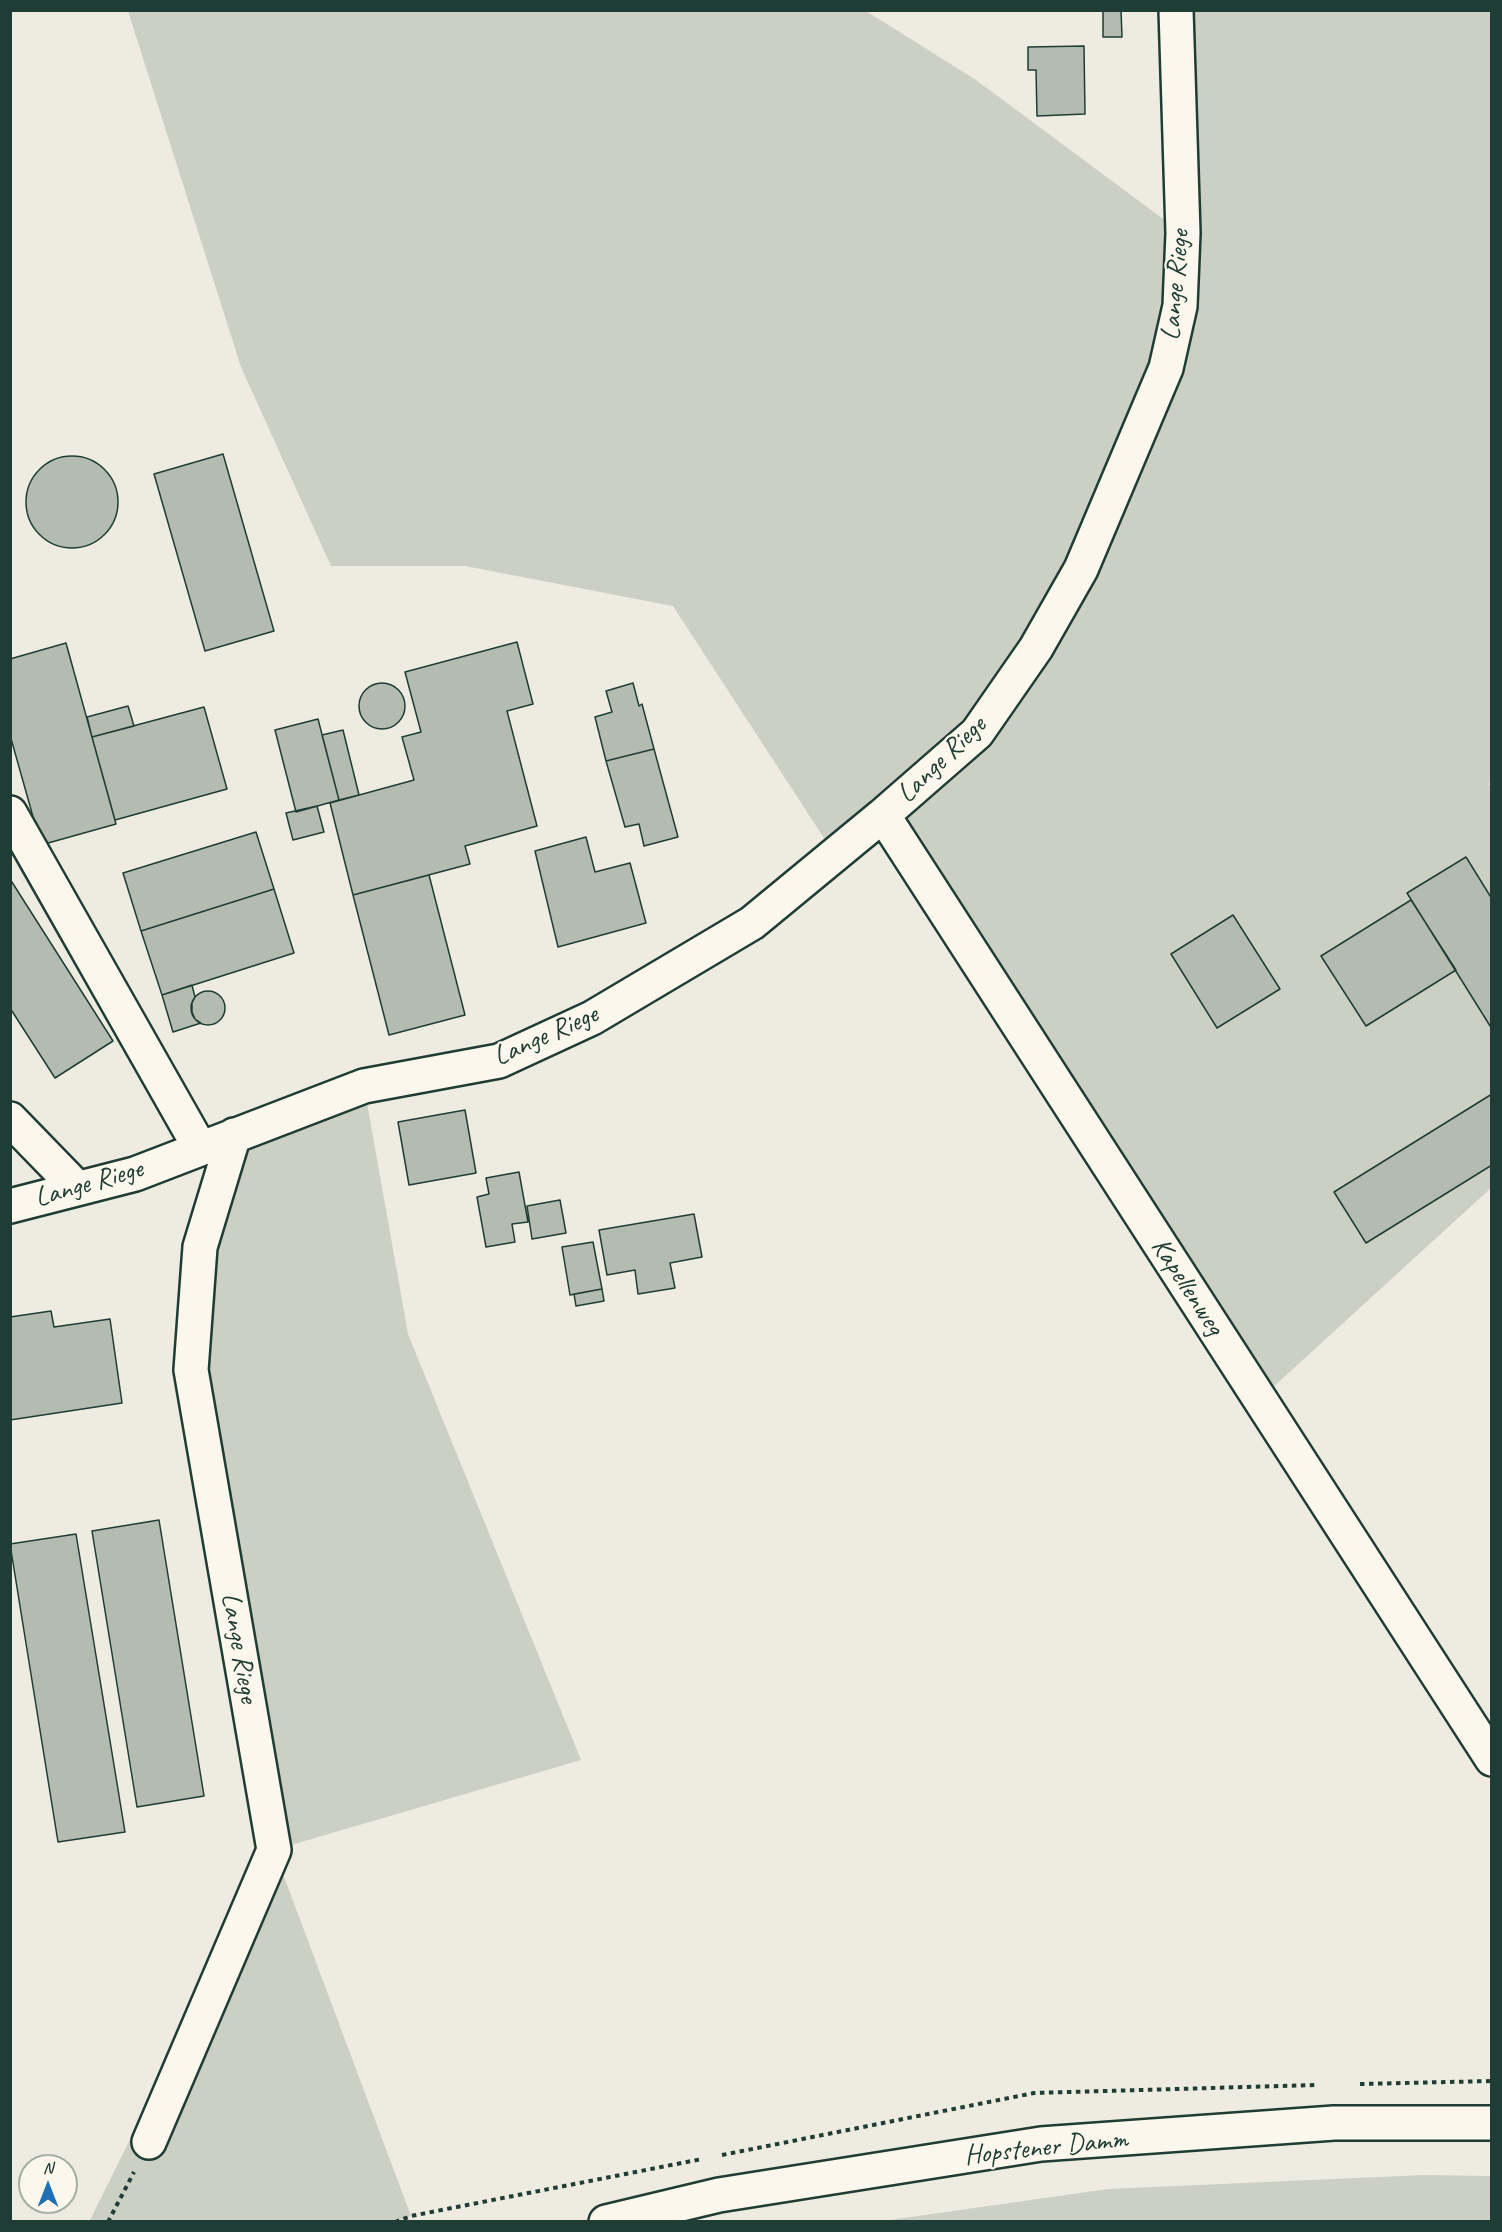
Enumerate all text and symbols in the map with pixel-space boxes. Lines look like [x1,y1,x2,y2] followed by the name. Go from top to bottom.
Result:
[1154,228,1198,342] street label: Lange Riege
[890,709,994,811] street label: Lange Riege
[488,998,604,1074] street label: Lange Riege
[31,1153,147,1215] street label: Lange Riege
[1143,1232,1231,1342] street label: Kapellenweg
[213,1590,265,1706] street label: Lange Riege
[963,2123,1129,2173] street label: Hopstener Damm
[18,2154,78,2214] north arrow
[43,2158,53,2178] text: N

